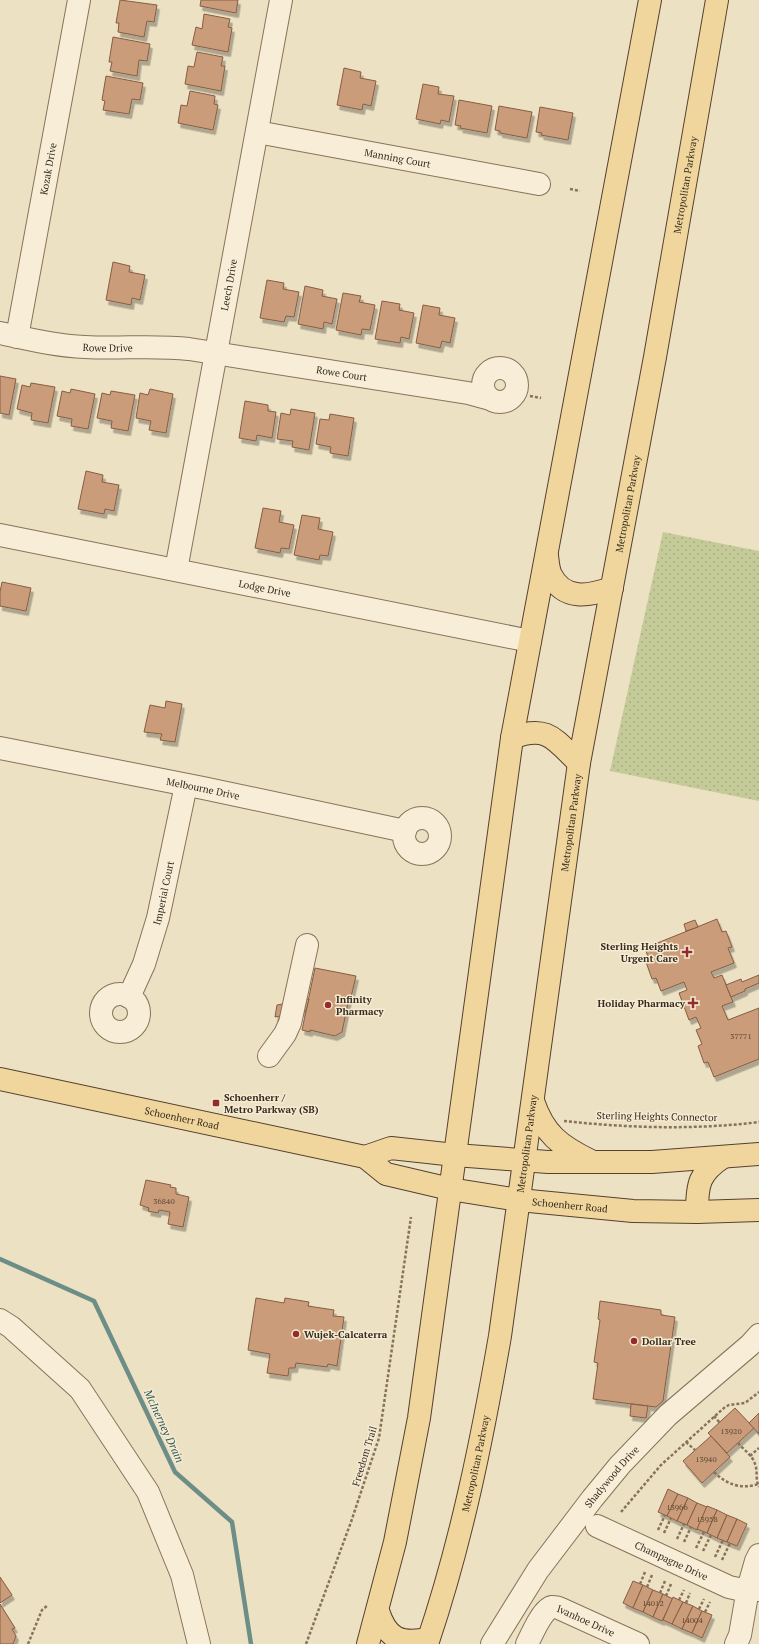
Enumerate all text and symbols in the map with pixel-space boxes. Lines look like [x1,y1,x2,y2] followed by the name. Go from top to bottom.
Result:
[671,134,700,235] street label: Metropolitan Parkway
[37,142,60,196] street label: Kozak Drive
[363,146,432,171] street label: Manning Court
[218,258,240,312] street label: Leech Drive
[82,341,133,355] street label: Rowe Drive
[315,363,368,384] street label: Rowe Court
[613,453,644,554] street label: Metropolitan Parkway
[237,577,292,600] street label: Lodge Drive
[558,772,585,873] street label: Metropolitan Parkway
[165,775,241,803] street label: Melbourne Drive
[150,859,177,927] street label: Imperial Court
[600,940,679,965] place label: Sterling Heights Urgent Care
[681,946,693,958] marker: Sterling Heights Urgent Care
[336,993,384,1018] place label: Infinity Pharmacy
[598,997,686,1010] place label: Holiday Pharmacy
[688,998,698,1008] marker: Holiday Pharmacy
[323,1000,333,1010] marker: Infinity Pharmacy
[730,1031,752,1041] house number: 37771
[224,1091,319,1116] place label: Schoenherr / Metro Parkway (SB)
[514,1093,540,1193] street label: Metropolitan Parkway
[211,1098,221,1108] marker: Schoenherr / Metro Parkway (SB)
[143,1104,221,1133] street label: Schoenherr Road
[596,1109,718,1124] street label: Sterling Heights Connector
[531,1195,609,1216] street label: Schoenherr Road
[153,1196,175,1206] house number: 36840
[304,1328,388,1341] place label: Wujek-Calcaterra
[291,1329,301,1339] marker: Wujek-Calcaterra
[642,1335,697,1348] place label: Dollar Tree
[629,1336,639,1346] marker: Dollar Tree
[141,1386,187,1465] water label: McInerney Drain
[459,1413,493,1513] street label: Metropolitan Parkway
[349,1424,380,1488] street label: Freedom Trail
[720,1426,742,1436] house number: 13920
[582,1443,642,1510] street label: Shadywood Drive
[695,1454,717,1464] house number: 13940
[666,1502,688,1512] house number: 13966
[696,1514,718,1524] house number: 13958
[632,1538,710,1583] street label: Champagne Drive
[642,1598,664,1608] house number: 14012
[555,1602,617,1640] street label: Ivanhoe Drive
[681,1615,703,1625] house number: 14004

